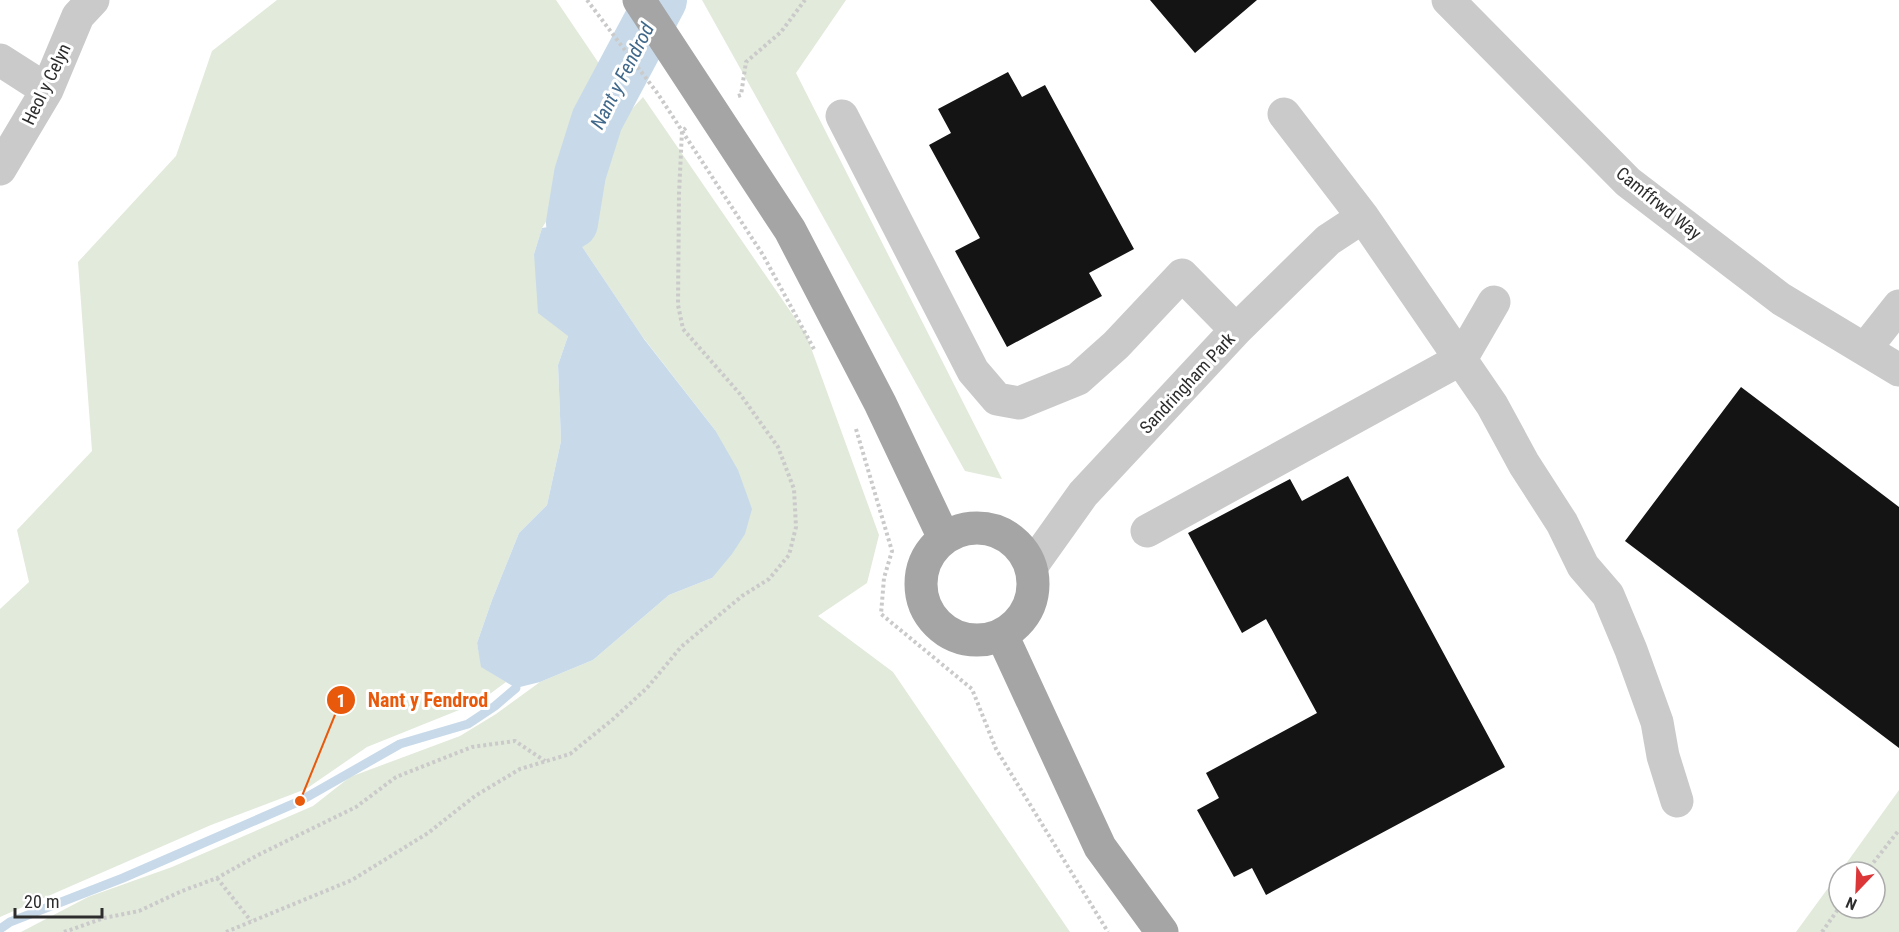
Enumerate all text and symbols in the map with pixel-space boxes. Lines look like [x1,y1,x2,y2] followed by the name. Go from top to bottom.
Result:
[585,19,659,133] water label: Nant y Fendrod
[17,40,75,128] street label: Heol y Celyn
[1612,162,1706,244] street label: Camffrwd Way
[1135,328,1239,438] street label: Sandringham Park
[326,681,500,719] callout: Nant y Fendrod
[368,688,488,712] text: Nant y Fendrod
[336,690,346,711] text: 1
[1827,860,1887,920] north arrow
[15,881,102,919] scale bar
[24,891,59,912] text: 20 m
[1843,893,1860,914] text: N

